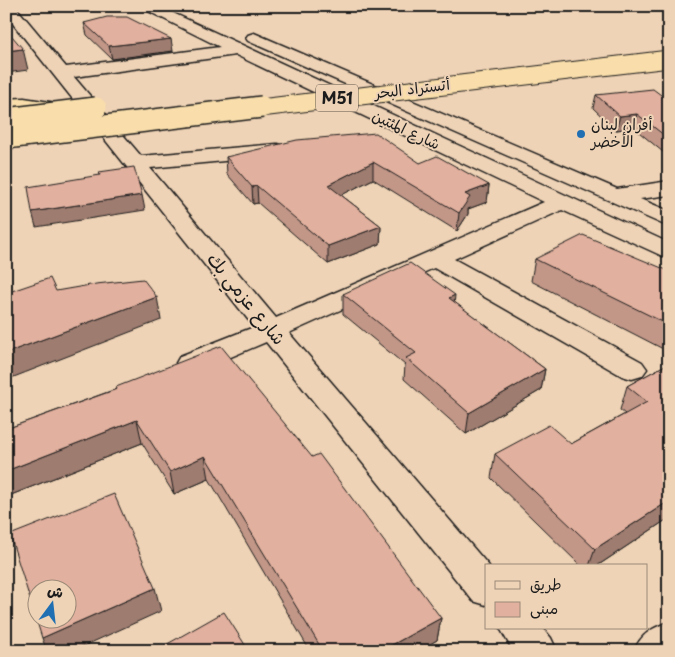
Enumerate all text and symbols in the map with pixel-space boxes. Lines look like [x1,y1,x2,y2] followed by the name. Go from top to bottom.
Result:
[372,71,451,104] street label: أتستراد البحر
[316,85,358,112] road number: M51
[369,103,444,154] street label: شارع المئتين
[589,112,652,152] place label: أفران لبنان الأخضر
[575,128,587,140] marker: أفران لبنان الأخضر
[198,246,293,353] street label: شارع عزمي بك
[485,564,648,630] legend
[530,572,562,595] text: طريق
[45,579,66,603] text: ش
[28,580,78,630] north arrow
[530,596,558,619] text: مبنى

